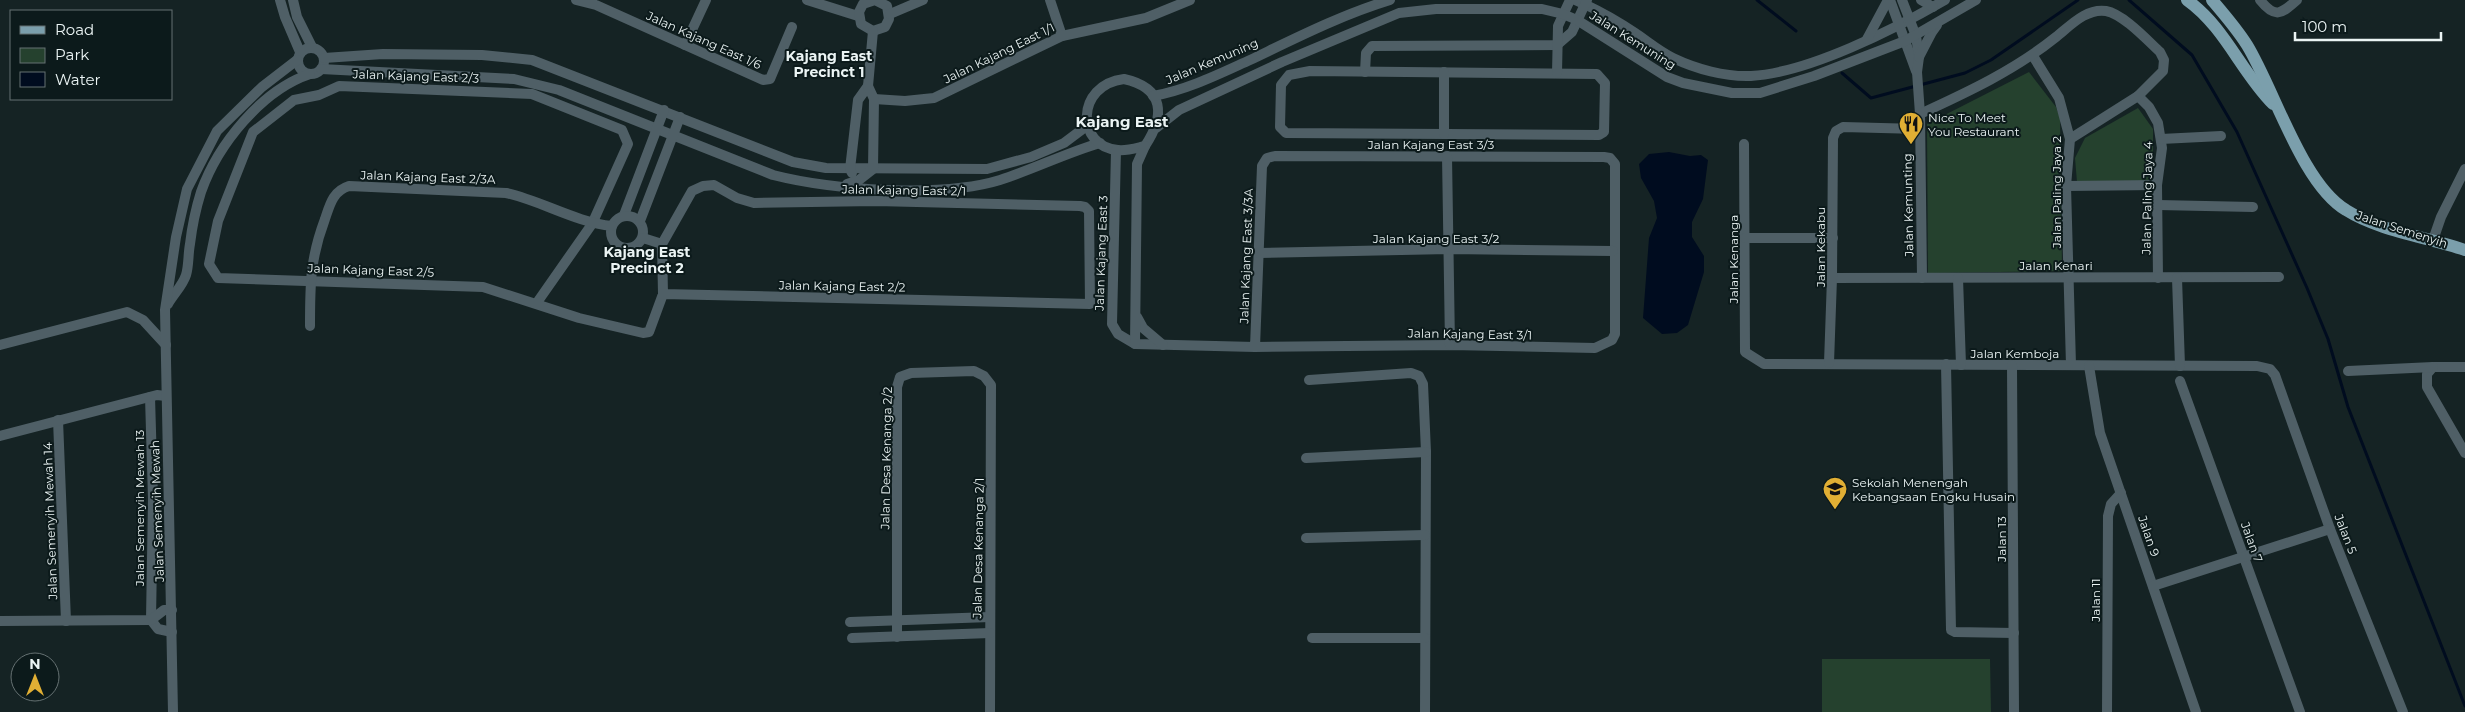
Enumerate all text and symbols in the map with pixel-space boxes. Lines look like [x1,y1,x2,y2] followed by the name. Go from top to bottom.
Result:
[643,7,764,72] street label: Jalan Kajang East 1/6
[1586,7,1679,72] street label: Jalan Kemuning
[10,10,172,100] legend
[2295,10,2441,42] scale bar
[2302,17,2347,36] text: 100 m
[55,20,94,39] text: Road
[940,20,1057,87] street label: Jalan Kajang East 1/1
[1163,35,1260,88] street label: Jalan Kemuning
[55,45,89,64] text: Park
[786,47,872,81] district label: Kajang East Precinct 1
[351,66,480,86] street label: Jalan Kajang East 2/3
[55,70,101,89] text: Water
[1928,110,2020,139] place label: Nice To Meet You Restaurant
[1898,111,1924,145] restaurant icon: Nice To Meet You Restaurant
[1076,112,1169,131] district label: Kajang East
[2049,136,2064,249] street label: Jalan Paling Jaya 2
[1367,137,1494,152] street label: Jalan Kajang East 3/3
[2138,141,2155,256] street label: Jalan Paling Jaya 4
[1900,153,1916,258] street label: Jalan Kemunting
[359,167,496,187] street label: Jalan Kajang East 2/3A
[841,181,966,199] street label: Jalan Kajang East 2/1
[1236,188,1256,325] street label: Jalan Kajang East 3/3A
[1091,195,1111,312] street label: Jalan Kajang East 3
[1813,207,1828,288] street label: Jalan Kekabu
[2354,207,2449,251] street label: Jalan Semenyih
[1726,215,1741,304] street label: Jalan Kenanga
[1372,231,1499,246] street label: Jalan Kajang East 3/2
[604,243,690,277] district label: Kajang East Precinct 2
[2018,258,2093,273] street label: Jalan Kenari
[306,260,435,280] street label: Jalan Kajang East 2/5
[778,277,906,295] street label: Jalan Kajang East 2/2
[1407,325,1532,343] street label: Jalan Kajang East 3/1
[1970,346,2059,361] street label: Jalan Kemboja
[877,386,895,531] street label: Jalan Desa Kenanga 2/2
[132,430,147,587] street label: Jalan Semenyih Mewah 13
[147,440,167,583] street label: Jalan Semenyih Mewah
[40,442,60,601] street label: Jalan Semenyih Mewah 14
[1852,475,2015,504] place label: Sekolah Menengah Kebangsaan Engku Husain
[1822,476,1848,510] school or university icon: Sekolah Menengah Kebangsaan Engku Husain
[969,477,987,620] street label: Jalan Desa Kenanga 2/1
[2331,511,2361,556] street label: Jalan 5
[2135,513,2163,558] street label: Jalan 9
[1994,516,2009,563] street label: Jalan 13
[2237,519,2266,564] street label: Jalan 7
[2088,578,2103,623] street label: Jalan 11
[10,652,60,702] north arrow
[29,655,41,673] text: N

